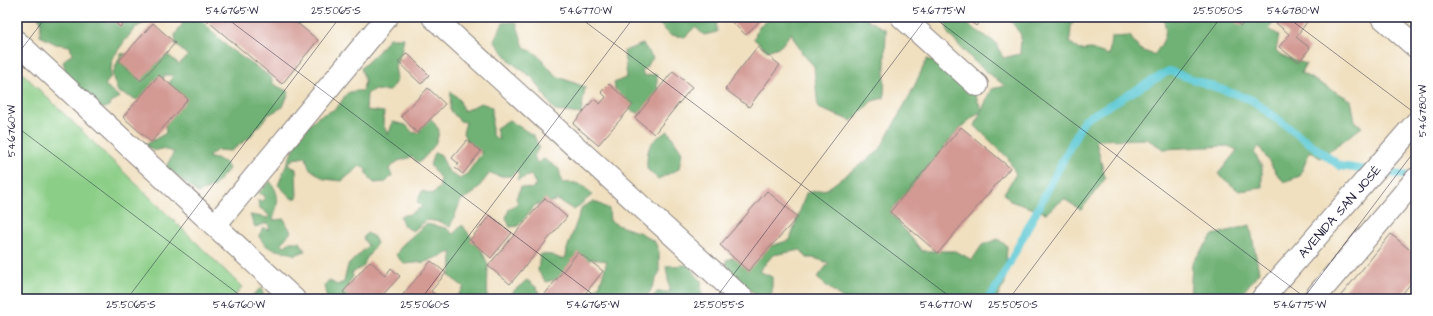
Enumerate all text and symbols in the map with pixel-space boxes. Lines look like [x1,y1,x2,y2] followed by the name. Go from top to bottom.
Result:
[206,4,259,18] text: 54.6765°W
[311,4,361,18] text: 25.5065°S
[560,4,612,18] text: 54.6770°W
[913,4,966,18] text: 54.6775°W
[1193,4,1243,18] text: 25.5050°S
[1267,4,1320,18] text: 54.6780°W
[1416,84,1430,137] text: 54.6780°W
[5,104,19,157] text: 54.6760°W
[1294,161,1386,262] street label: AVENIDA SAN JOSÉ
[106,298,156,312] text: 25.5065°S
[213,298,266,312] text: 54.6760°W
[401,298,450,312] text: 25.5060°S
[567,298,620,312] text: 54.6765°W
[694,298,745,312] text: 25.5055°S
[920,298,972,312] text: 54.6770°W
[988,298,1038,312] text: 25.5050°S
[1274,298,1327,312] text: 54.6775°W

